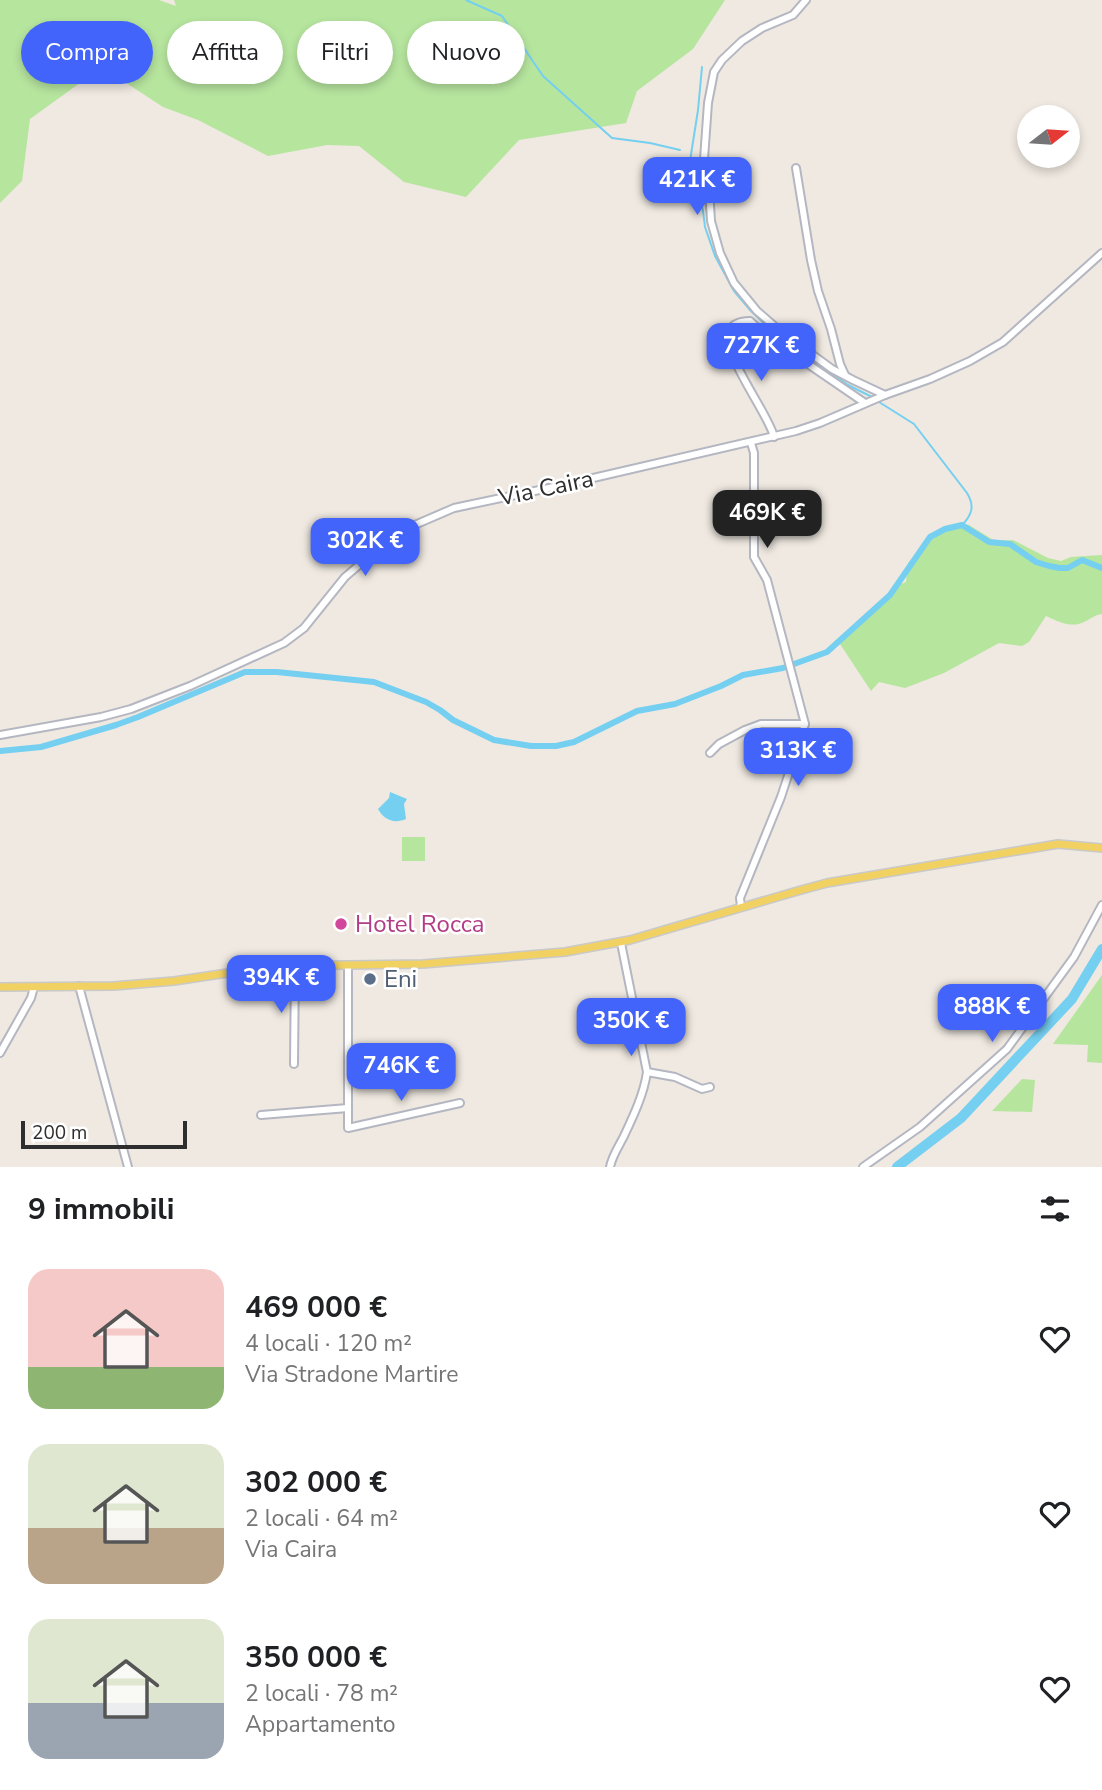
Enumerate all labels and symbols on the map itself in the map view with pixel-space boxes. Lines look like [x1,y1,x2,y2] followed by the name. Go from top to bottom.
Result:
[1017,105,1080,168] north arrow
[640,158,754,217] pin: 421K €
[704,324,818,383] pin: 727K €
[495,462,596,514] street label: Via Caira
[710,490,824,550] pin: 469K €
[308,518,422,578] pin: 302K €
[741,728,855,788] pin: 313K €
[355,908,485,940] place label: Hotel Rocca
[333,916,349,932] marker: Hotel Rocca
[224,956,338,1015] pin: 394K €
[384,963,417,995] place label: Eni
[362,971,378,987] marker: Eni
[935,984,1049,1044] pin: 888K €
[574,998,688,1058] pin: 350K €
[344,1044,458,1103] pin: 746K €
[21,1118,187,1150] scale bar

